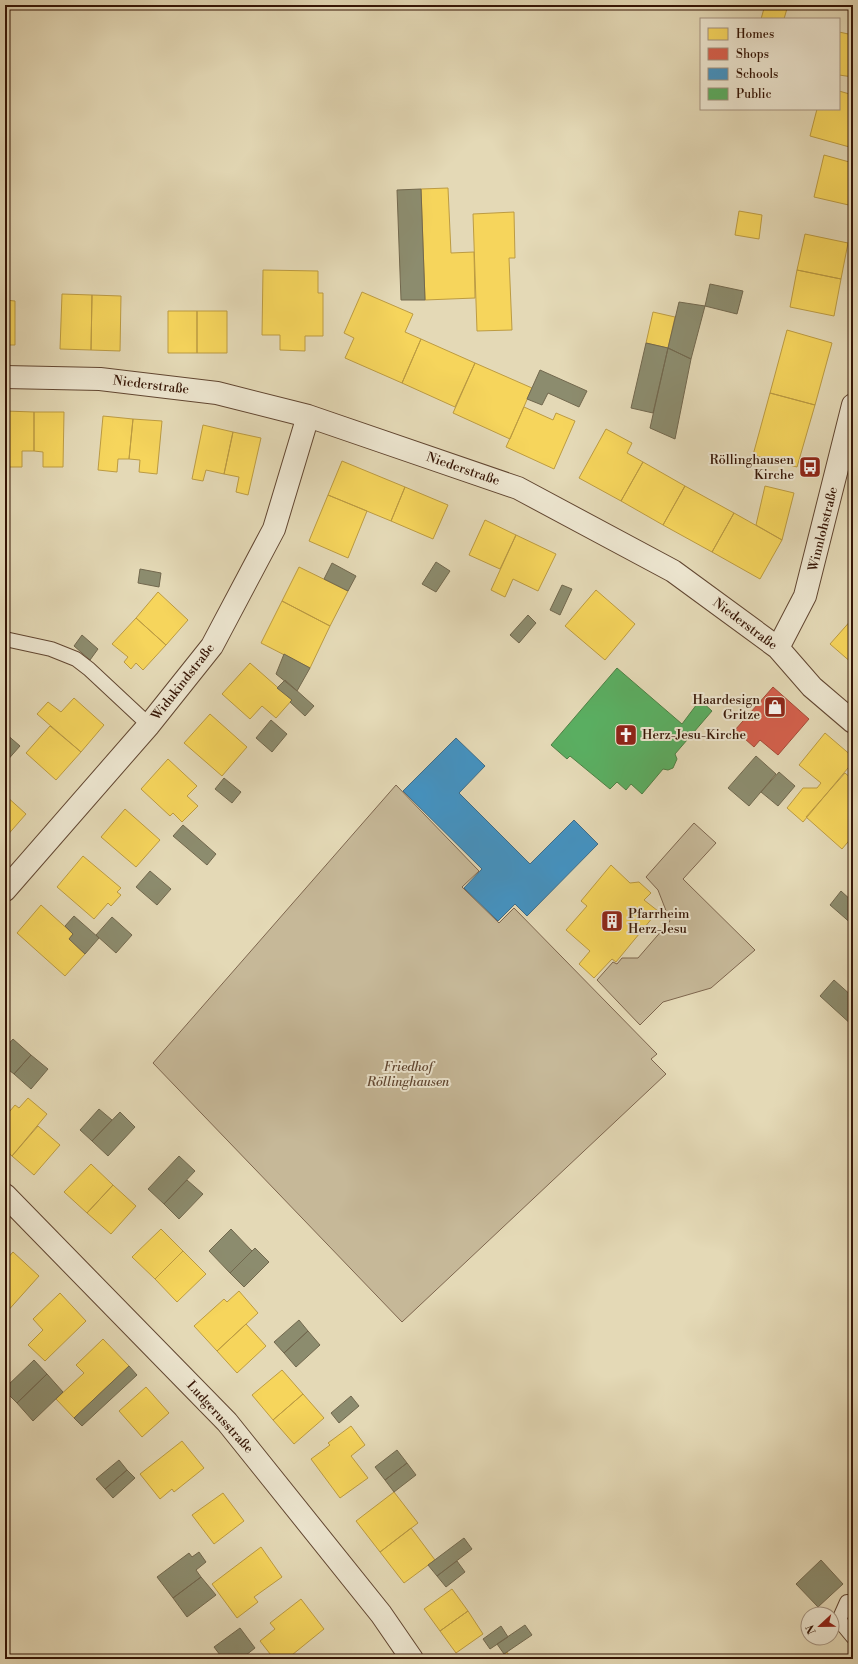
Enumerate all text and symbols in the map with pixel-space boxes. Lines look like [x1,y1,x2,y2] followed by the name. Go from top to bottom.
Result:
[700,18,840,110] legend
[736,27,774,42] text: Homes
[736,47,769,62] text: Shops
[736,67,778,82] text: Schools
[736,87,772,102] text: Public
[112,372,190,398] street label: Niederstraße
[424,449,502,489] street label: Niederstraße
[710,452,794,483] place label: Röllinghausen Kirche
[797,454,823,480] bus stop icon: Röllinghausen Kirche
[805,485,841,574] street label: Winnlohstraße
[710,595,781,654] street label: Niederstraße
[147,640,218,724] street label: Widukindstraße
[693,692,760,723] place label: Haardesign Gritze
[762,694,788,720] shop icon: Haardesign Gritze
[613,722,639,748] church icon: Herz-Jesu-Kirche
[642,727,746,743] place label: Herz-Jesu-Kirche
[628,906,690,937] place label: Pfarrheim Herz-Jesu
[599,908,625,934] building icon: Pfarrheim Herz-Jesu
[366,1059,450,1090] park label: Friedhof Röllinghausen
[183,1377,257,1457] street label: Ludgerusstraße
[800,1606,840,1646] north arrow
[803,1622,820,1636] text: N

